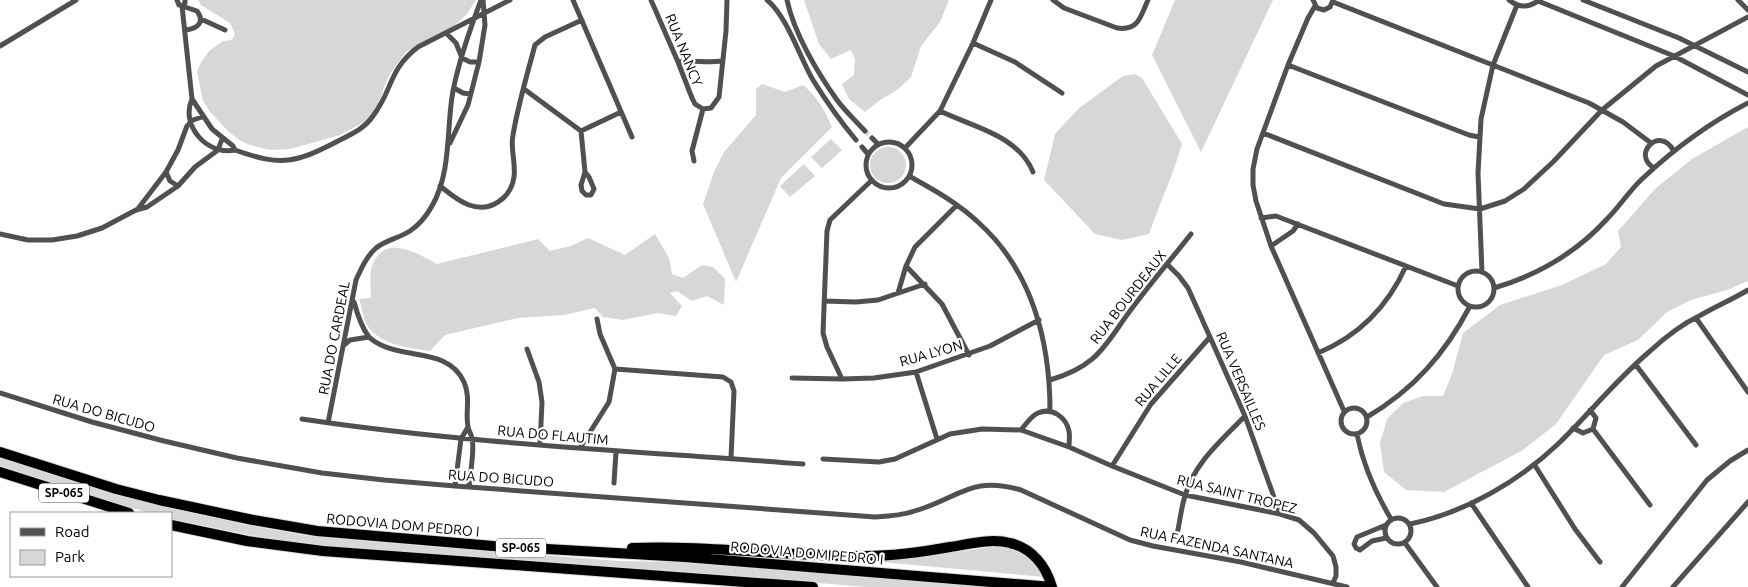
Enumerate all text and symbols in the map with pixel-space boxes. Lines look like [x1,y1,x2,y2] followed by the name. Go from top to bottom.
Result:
[662,11,706,89] street label: RUA NANCY
[1087,247,1170,347] street label: RUA BOURDEAUX
[315,280,353,396] street label: RUA DO CARDEAL
[1213,329,1269,433] street label: RUA VERSAILLES
[898,336,964,370] street label: RUA LYON
[1131,350,1185,409] street label: RUA LILLE
[51,391,157,435] street label: RUA DO BICUDO
[497,422,609,448] street label: RUA DO FLAUTIM
[448,466,555,490] street label: RUA DO BICUDO
[1175,471,1299,517] street label: RUA SAINT TROPEZ
[39,483,89,502] road number: SP-065
[326,510,480,540] street label: RODOVIA DOM PEDRO I
[10,512,172,577] legend
[55,523,90,540] text: Road
[1139,523,1295,571] street label: RUA FAZENDA SANTANA
[496,538,546,558] road number: SP-065
[730,538,884,568] street label: RODOVIA DOM PEDRO I
[55,548,85,565] text: Park

